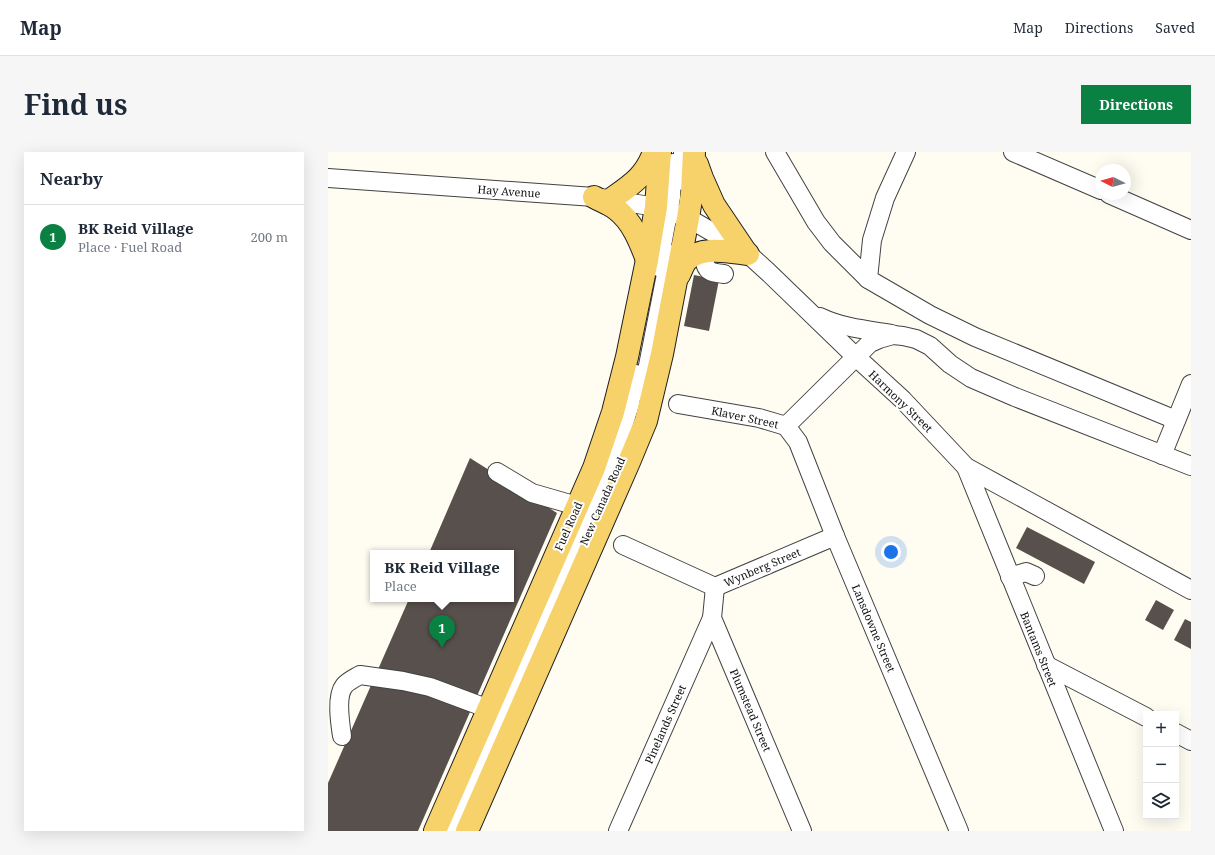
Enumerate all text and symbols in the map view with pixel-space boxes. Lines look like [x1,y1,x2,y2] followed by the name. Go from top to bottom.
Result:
[20,15,62,41] text: Map
[1013,18,1043,37] text: Map
[1065,18,1133,37] text: Directions
[1155,18,1195,37] text: Saved
[24,85,128,123] text: Find us
[1081,85,1191,124] button: Directions
[1095,164,1131,200] north arrow
[40,167,103,190] text: Nearby
[477,181,541,201] street label: Hay Avenue
[78,218,193,238] text: BK Reid Village
[49,228,57,246] text: 1
[251,228,288,246] text: 200 m
[78,238,182,256] text: Place · Fuel Road
[866,367,936,435] street label: Harmony Street
[710,403,780,431] street label: Klaver Street
[576,454,628,548] street label: New Canada Road
[551,499,586,553] street label: Fuel Road
[881,542,901,562] your location
[721,544,803,590] street label: Wynberg Street
[370,550,514,602] popup
[384,557,500,577] text: BK Reid Village
[384,577,417,595] text: Place
[849,582,899,674] street label: Lansdowne Street
[1017,609,1061,689] street label: Bantams Street
[429,615,455,648] pin: 1
[727,666,775,754] street label: Plumstead Street
[641,682,689,766] street label: Pinelands Street
[1143,711,1179,819] map controls
[1143,711,1179,747] button: +
[1143,747,1179,783] button: −
[1143,783,1179,819] button: layers

